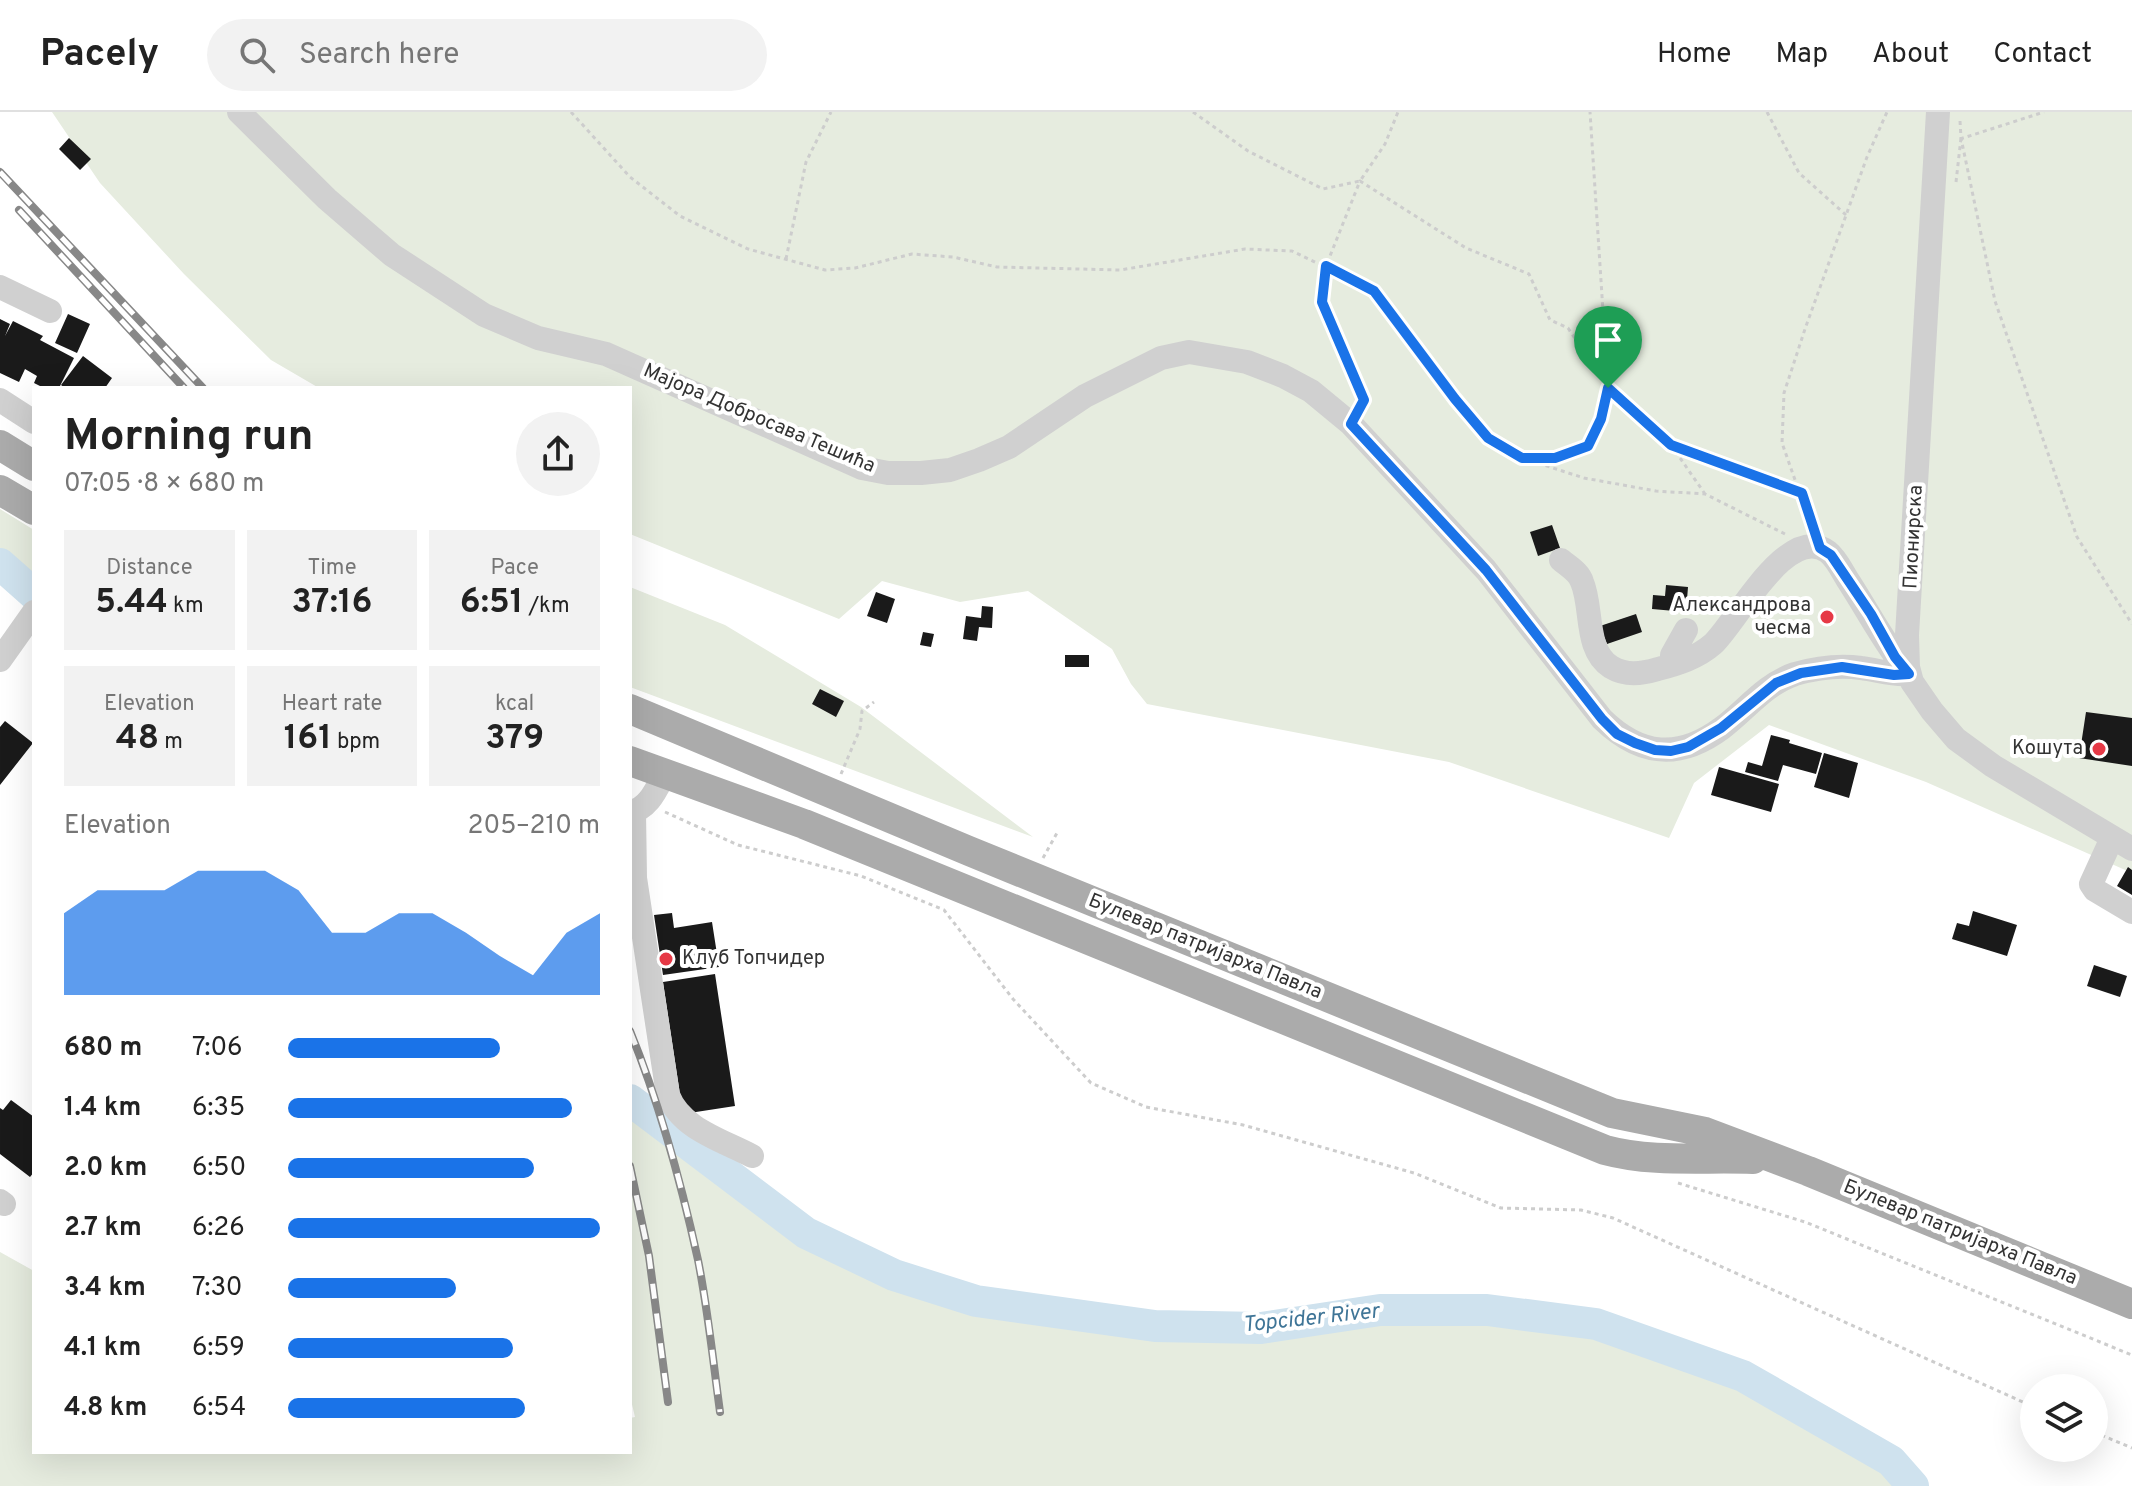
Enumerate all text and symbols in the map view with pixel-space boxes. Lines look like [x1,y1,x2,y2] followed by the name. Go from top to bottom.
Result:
[207,19,767,91] search box
[40,31,159,80] text: Pacely
[235,33,279,77] icon: search
[299,37,459,74] text: Search here
[1657,37,1731,73] text: Home
[1775,37,1828,73] text: Map
[1872,37,1949,73] text: About
[1993,37,2092,73] text: Contact
[1574,306,1642,388] pin
[1586,318,1630,362] icon: arrive
[639,358,879,480] street label: Мајора Добросава Тешића
[64,410,314,466] text: Morning run
[516,412,600,496] button: share
[64,468,264,501] text: 07:05 · 8 × 680 m
[1898,484,1930,590] street label: Пионирска
[106,555,193,582] text: Distance
[307,555,357,582] text: Time
[490,555,539,582] text: Pace
[95,582,168,625] text: 5.44
[292,582,372,625] text: 37:16
[460,582,523,625] text: 6:51
[168,593,204,620] text: km
[523,593,570,620] text: /km
[1672,593,1811,642] place label: Александрова чесма
[1818,608,1836,626] marker: Александрова чесма
[104,691,195,718] text: Elevation
[282,691,382,718] text: Heart rate
[495,691,534,718] text: kcal
[116,718,159,761] text: 48
[284,718,332,761] text: 161
[485,718,544,761] text: 379
[159,729,183,756] text: m
[332,729,380,756] text: bpm
[2012,736,2083,762] place label: Кошута
[2090,740,2108,758] marker: Кошута
[64,810,171,843] text: Elevation
[468,810,600,843] text: 205–210 m
[1084,888,1326,1006] street label: Булевар патријарха Павла
[682,946,825,972] place label: Клуб Топчидер
[657,950,675,968] marker: Клуб Топчидер
[64,1032,142,1065] text: 680 m
[192,1032,243,1065] text: 7:06
[64,1092,141,1125] text: 1.4 km
[192,1092,245,1125] text: 6:35
[64,1152,147,1185] text: 2.0 km
[192,1152,246,1185] text: 6:50
[1839,1174,2081,1292] street label: Булевар патријарха Павла
[64,1212,142,1245] text: 2.7 km
[192,1212,245,1245] text: 6:26
[64,1272,146,1305] text: 3.4 km
[192,1272,242,1305] text: 7:30
[1242,1298,1382,1340] water label: Topcider River
[64,1332,141,1365] text: 4.1 km
[192,1332,245,1365] text: 6:59
[2020,1374,2108,1462] map controls
[2020,1374,2108,1462] button: layers
[64,1392,147,1425] text: 4.8 km
[192,1392,246,1425] text: 6:54

